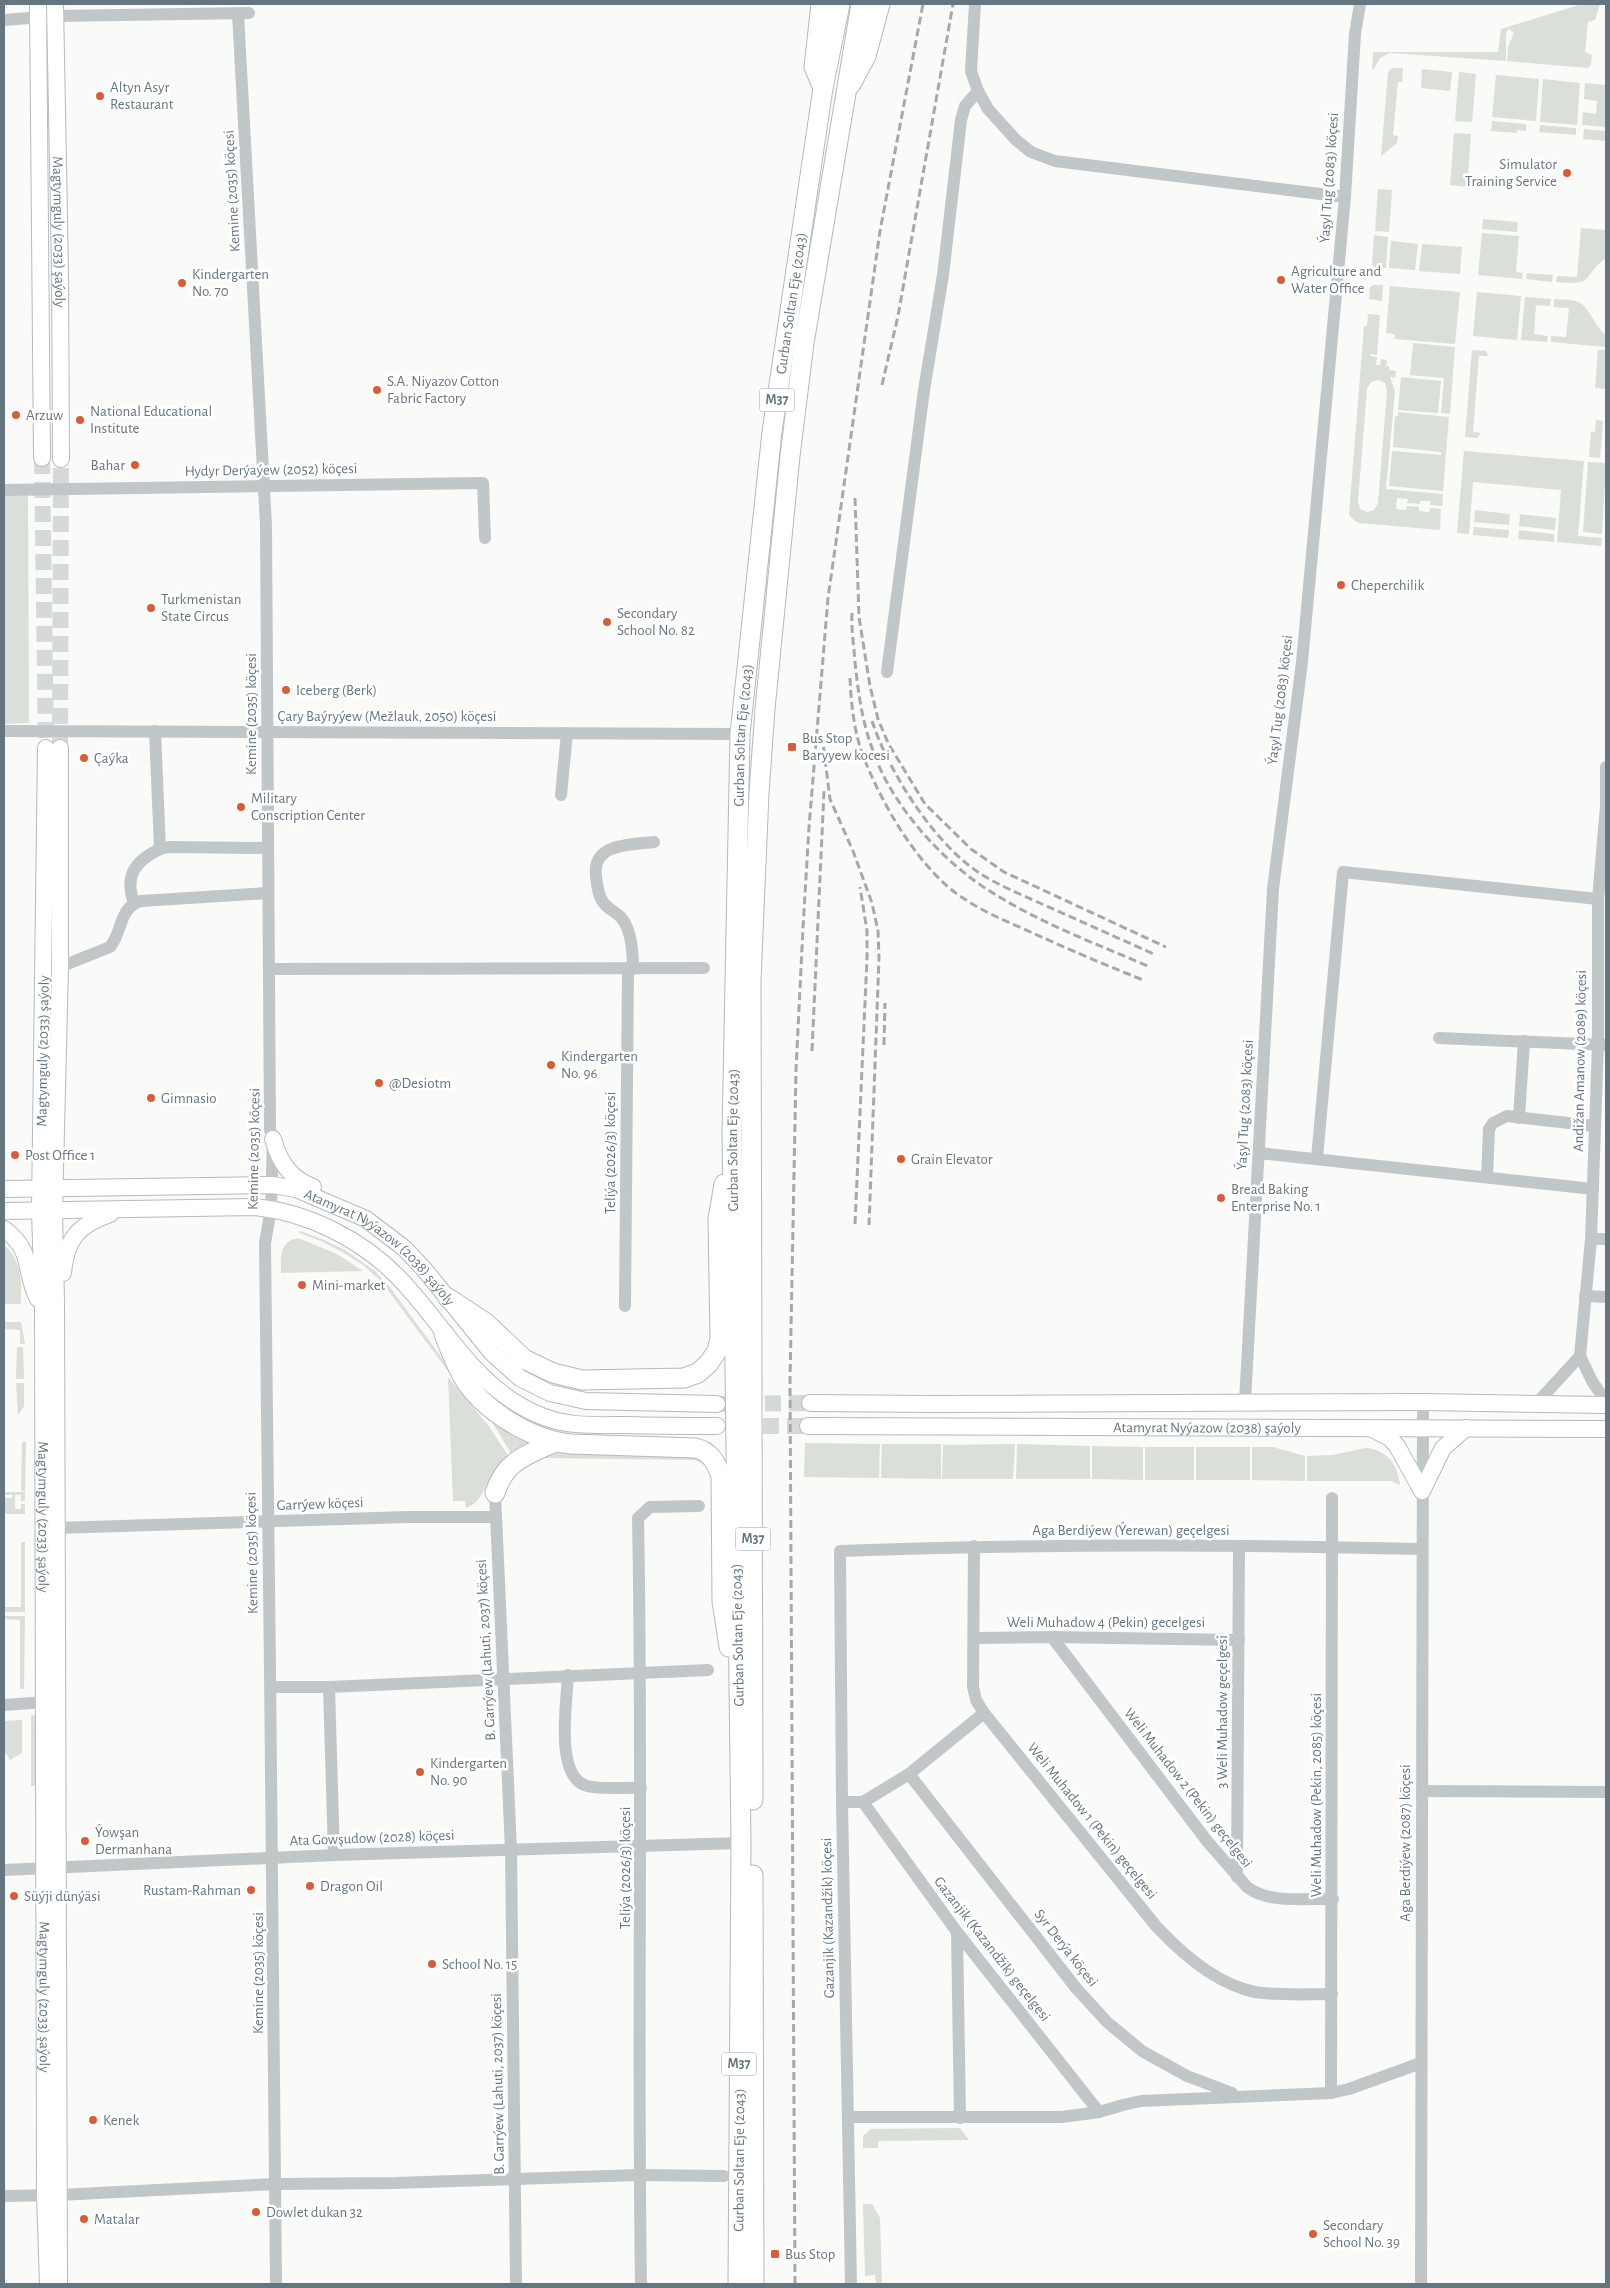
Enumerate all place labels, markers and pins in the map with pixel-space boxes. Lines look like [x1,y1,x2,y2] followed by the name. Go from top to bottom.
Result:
[110,80,174,112] place label: Altyn Asyr Restaurant
[94,90,106,102] marker: Altyn Asyr Restaurant
[1465,157,1557,189] place label: Simulator Training Service
[1561,167,1573,179] marker: Simulator Training Service
[1291,264,1382,296] place label: Agriculture and Water Office
[192,267,269,299] place label: Kindergarten No. 70
[1275,274,1287,286] marker: Agriculture and Water Office
[176,277,188,289] marker: Kindergarten No. 70
[387,374,499,406] place label: S.A. Niyazov Cotton Fabric Factory
[371,384,383,396] marker: S.A. Niyazov Cotton Fabric Factory
[90,404,212,436] place label: National Educational Institute
[26,408,63,423] place label: Arzuw
[10,409,22,421] marker: Arzuw
[74,414,86,426] marker: National Educational Institute
[91,458,125,473] place label: Bahar
[129,459,141,471] marker: Bahar
[1351,578,1424,593] place label: Cheperchilik
[1335,579,1347,591] marker: Cheperchilik
[161,592,242,624] place label: Turkmenistan State Circus
[145,602,157,614] marker: Turkmenistan State Circus
[617,606,695,638] place label: Secondary School No. 82
[601,616,613,628] marker: Secondary School No. 82
[296,683,377,698] place label: Iceberg (Berk)
[280,684,292,696] marker: Iceberg (Berk)
[802,731,890,763] place label: Bus Stop Baryyew kocesi
[786,741,798,753] marker: Bus Stop Baryyew kocesi
[94,751,129,766] place label: Çaýka
[78,752,90,764] marker: Çaýka
[251,791,365,823] place label: Military Conscription Center
[235,801,247,813] marker: Military Conscription Center
[561,1049,638,1081] place label: Kindergarten No. 96
[545,1059,557,1071] marker: Kindergarten No. 96
[389,1076,451,1091] place label: @Desiotm
[373,1077,385,1089] marker: @Desiotm
[161,1091,217,1106] place label: Gimnasio
[145,1092,157,1104] marker: Gimnasio
[25,1148,95,1163] place label: Post Office 1
[9,1149,21,1161] marker: Post Office 1
[911,1152,993,1167] place label: Grain Elevator
[895,1153,907,1165] marker: Grain Elevator
[1231,1182,1321,1214] place label: Bread Baking Enterprise No. 1
[1215,1192,1227,1204] marker: Bread Baking Enterprise No. 1
[312,1278,386,1293] place label: Mini-market
[296,1279,308,1291] marker: Mini-market
[430,1756,507,1788] place label: Kindergarten No. 90
[414,1766,426,1778] marker: Kindergarten No. 90
[95,1823,172,1857] place label: Ýowşan Dermanhana
[79,1835,91,1847] marker: Ýowşan Dermanhana
[320,1879,383,1894] place label: Dragon Oil
[304,1880,316,1892] marker: Dragon Oil
[143,1883,241,1898] place label: Rustam-Rahman
[245,1884,257,1896] marker: Rustam-Rahman
[24,1889,101,1904] place label: Süýji dünýäsi
[8,1890,20,1902] marker: Süýji dünýäsi
[442,1957,517,1972] place label: School No. 15
[426,1958,438,1970] marker: School No. 15
[103,2113,139,2128] place label: Kenek
[87,2114,99,2126] marker: Kenek
[266,2205,363,2220] place label: Dowlet dukan 32
[250,2206,262,2218] marker: Dowlet dukan 32
[94,2212,140,2227] place label: Matalar
[78,2213,90,2225] marker: Matalar
[1323,2218,1400,2250] place label: Secondary School No. 39
[1307,2228,1319,2240] marker: Secondary School No. 39
[785,2247,835,2262] place label: Bus Stop
[769,2248,781,2260] marker: Bus Stop

